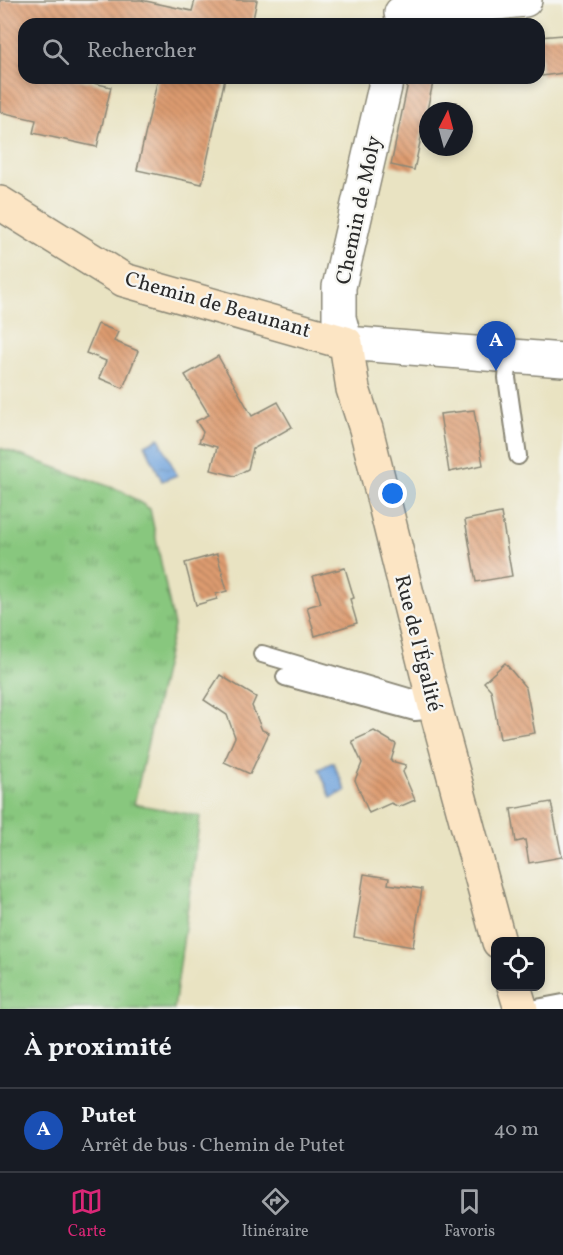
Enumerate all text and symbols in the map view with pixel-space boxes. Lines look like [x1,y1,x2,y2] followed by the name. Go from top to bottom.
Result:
[18,18,545,84] search box
[39,35,72,68] icon: search
[87,36,196,67] text: Rechercher
[419,102,473,156] north arrow
[330,133,390,287] street label: Chemin de Moly
[121,265,314,346] street label: Chemin de Beaunant
[476,322,516,371] pin: A
[378,479,407,508] your location
[387,572,449,715] street label: Rue de l'Égalité
[491,937,545,991] map controls
[491,937,545,991] button: locate
[24,1030,172,1066] text: À proximité
[81,1101,136,1132] text: Putet
[36,1116,51,1144] text: A
[494,1116,539,1144] text: 40 m
[81,1132,345,1160] text: Arrêt de bus · Chemin de Putet
[68,1185,106,1243] tab: Carte
[242,1185,309,1243] tab: Itinéraire
[444,1185,495,1243] tab: Favoris

